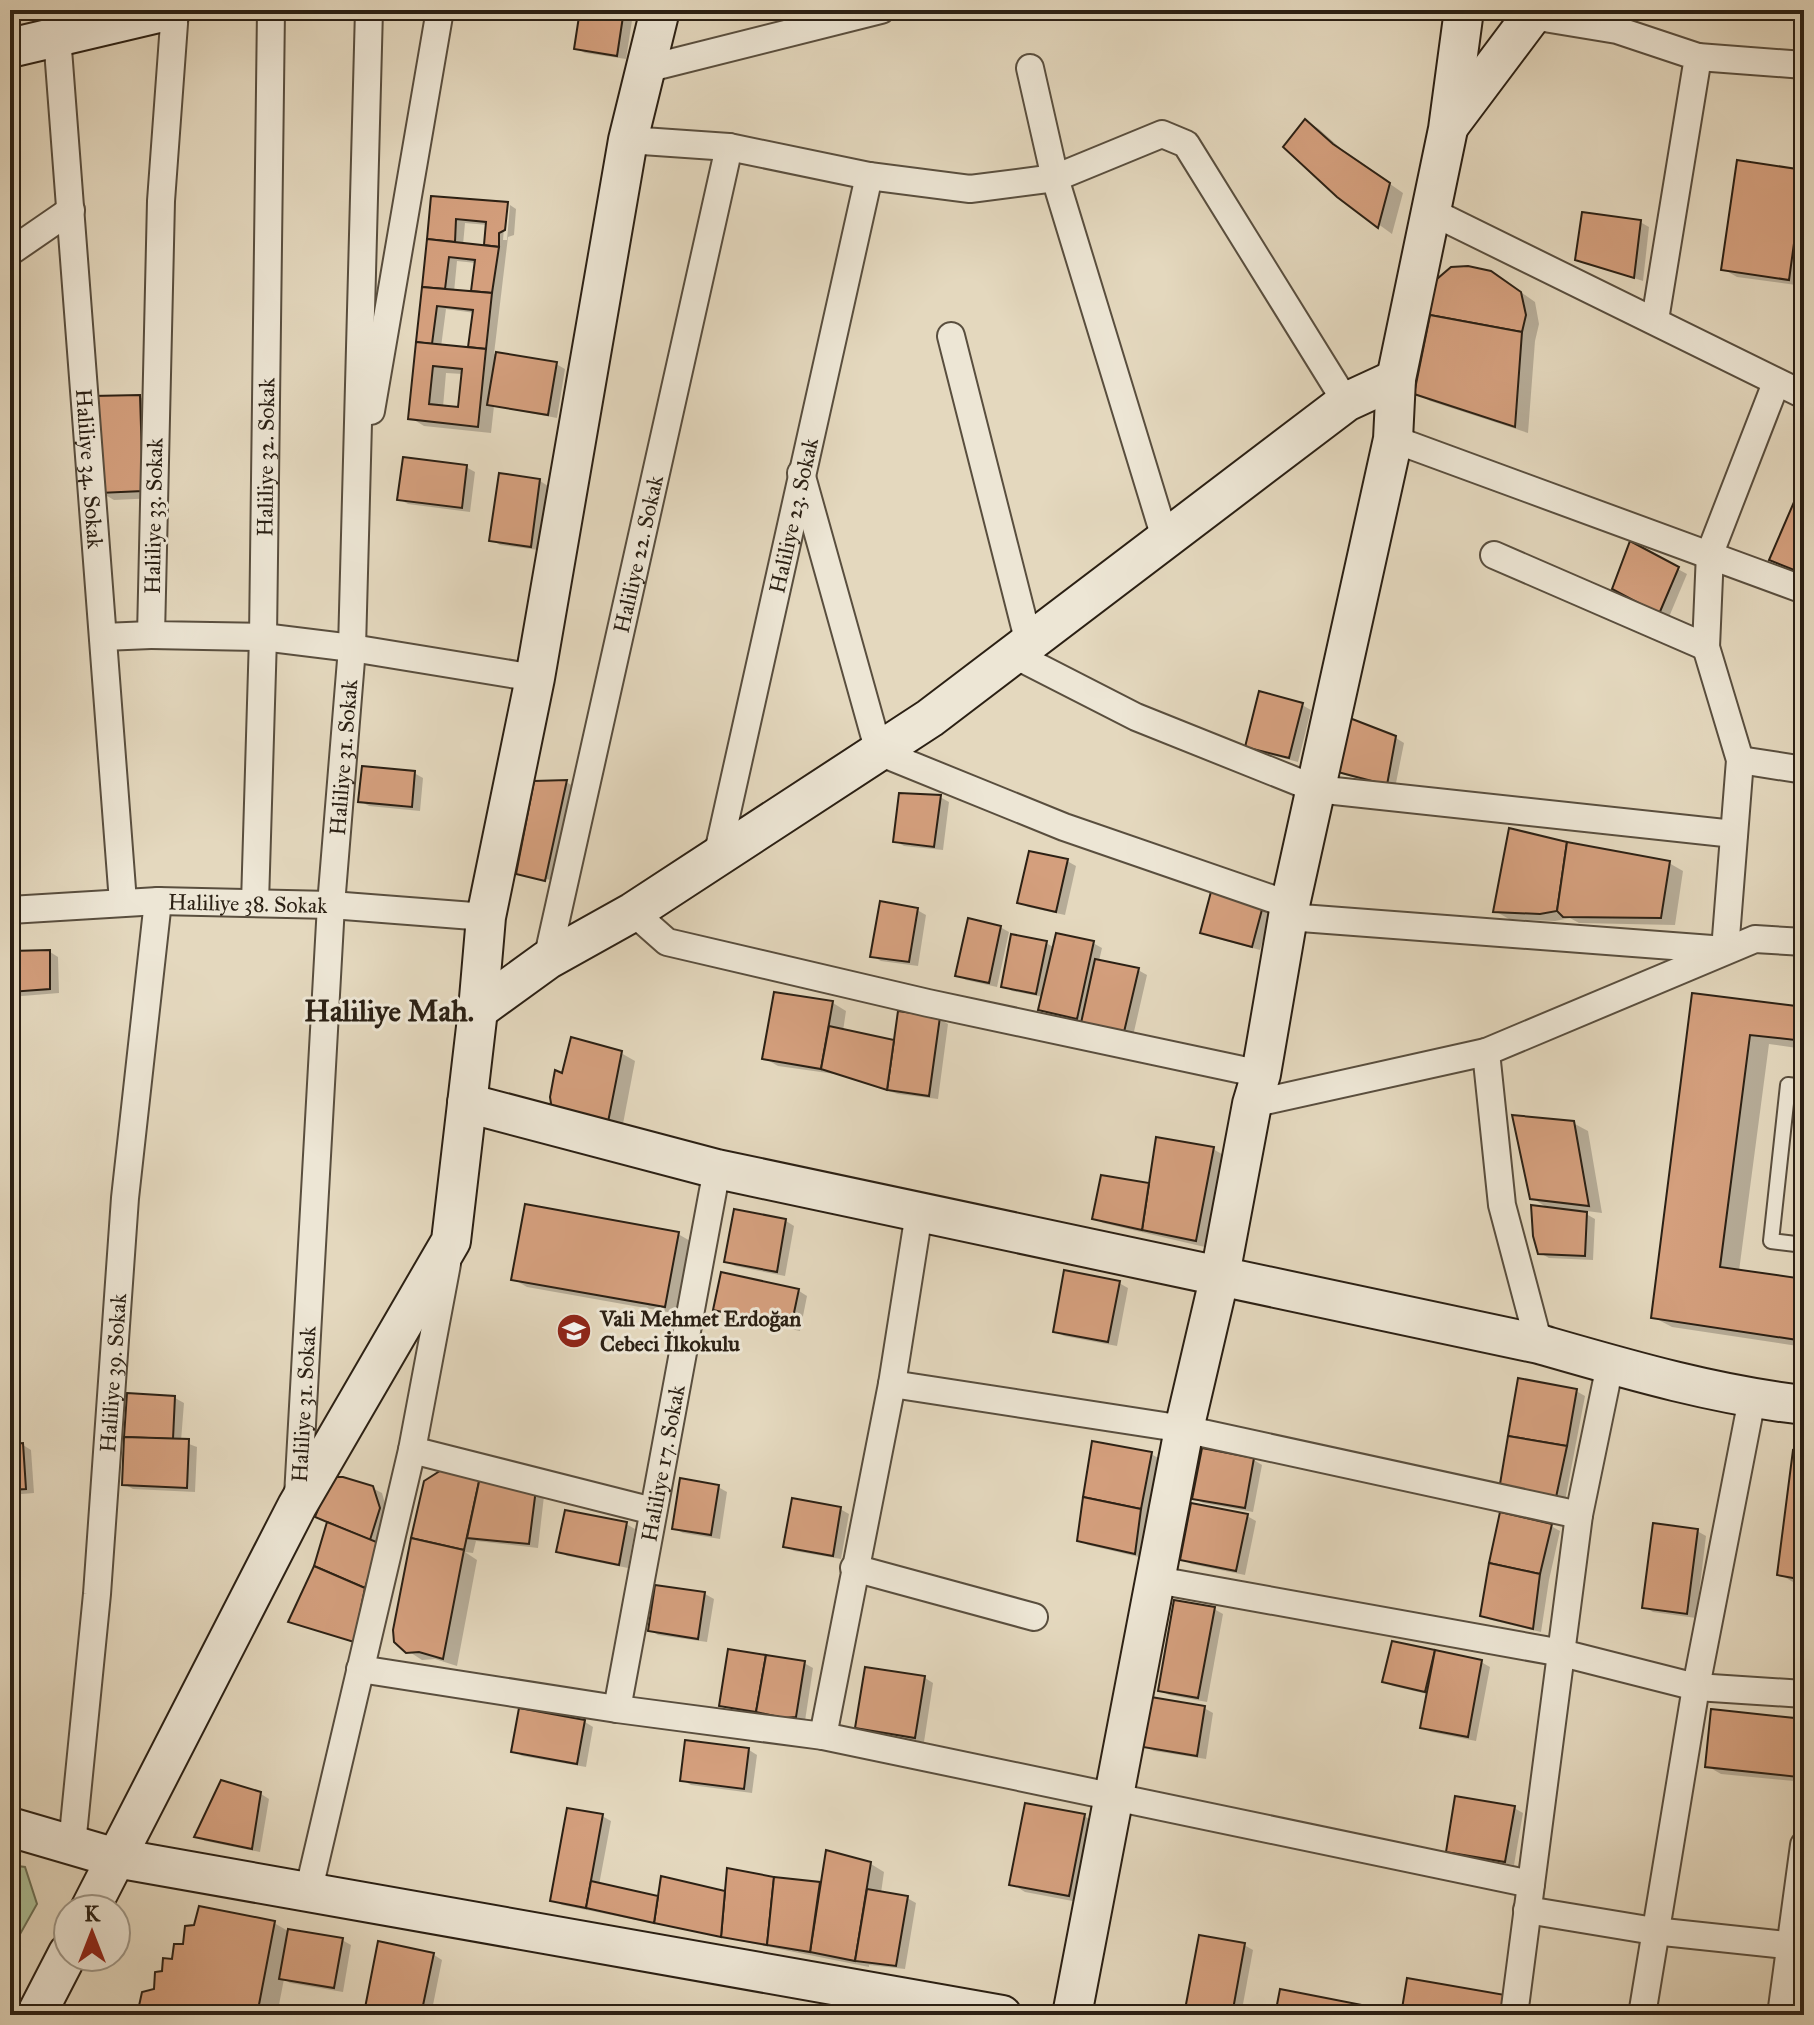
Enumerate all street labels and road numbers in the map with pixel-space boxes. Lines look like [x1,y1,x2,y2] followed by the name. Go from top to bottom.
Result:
[251,377,280,537] street label: Haliliye 32. Sokak
[70,388,109,551] street label: Haliliye 34. Sokak
[763,434,824,596] street label: Haliliye 23. Sokak
[139,437,168,594] street label: Haliliye 33. Sokak
[608,472,669,636] street label: Haliliye 22. Sokak
[324,678,363,836] street label: Haliliye 31. Sokak
[168,888,328,919] street label: Haliliye 38. Sokak
[94,1292,132,1453] street label: Haliliye 39. Sokak
[286,1325,322,1483] street label: Haliliye 31. Sokak
[635,1382,691,1544] street label: Haliliye 17. Sokak

